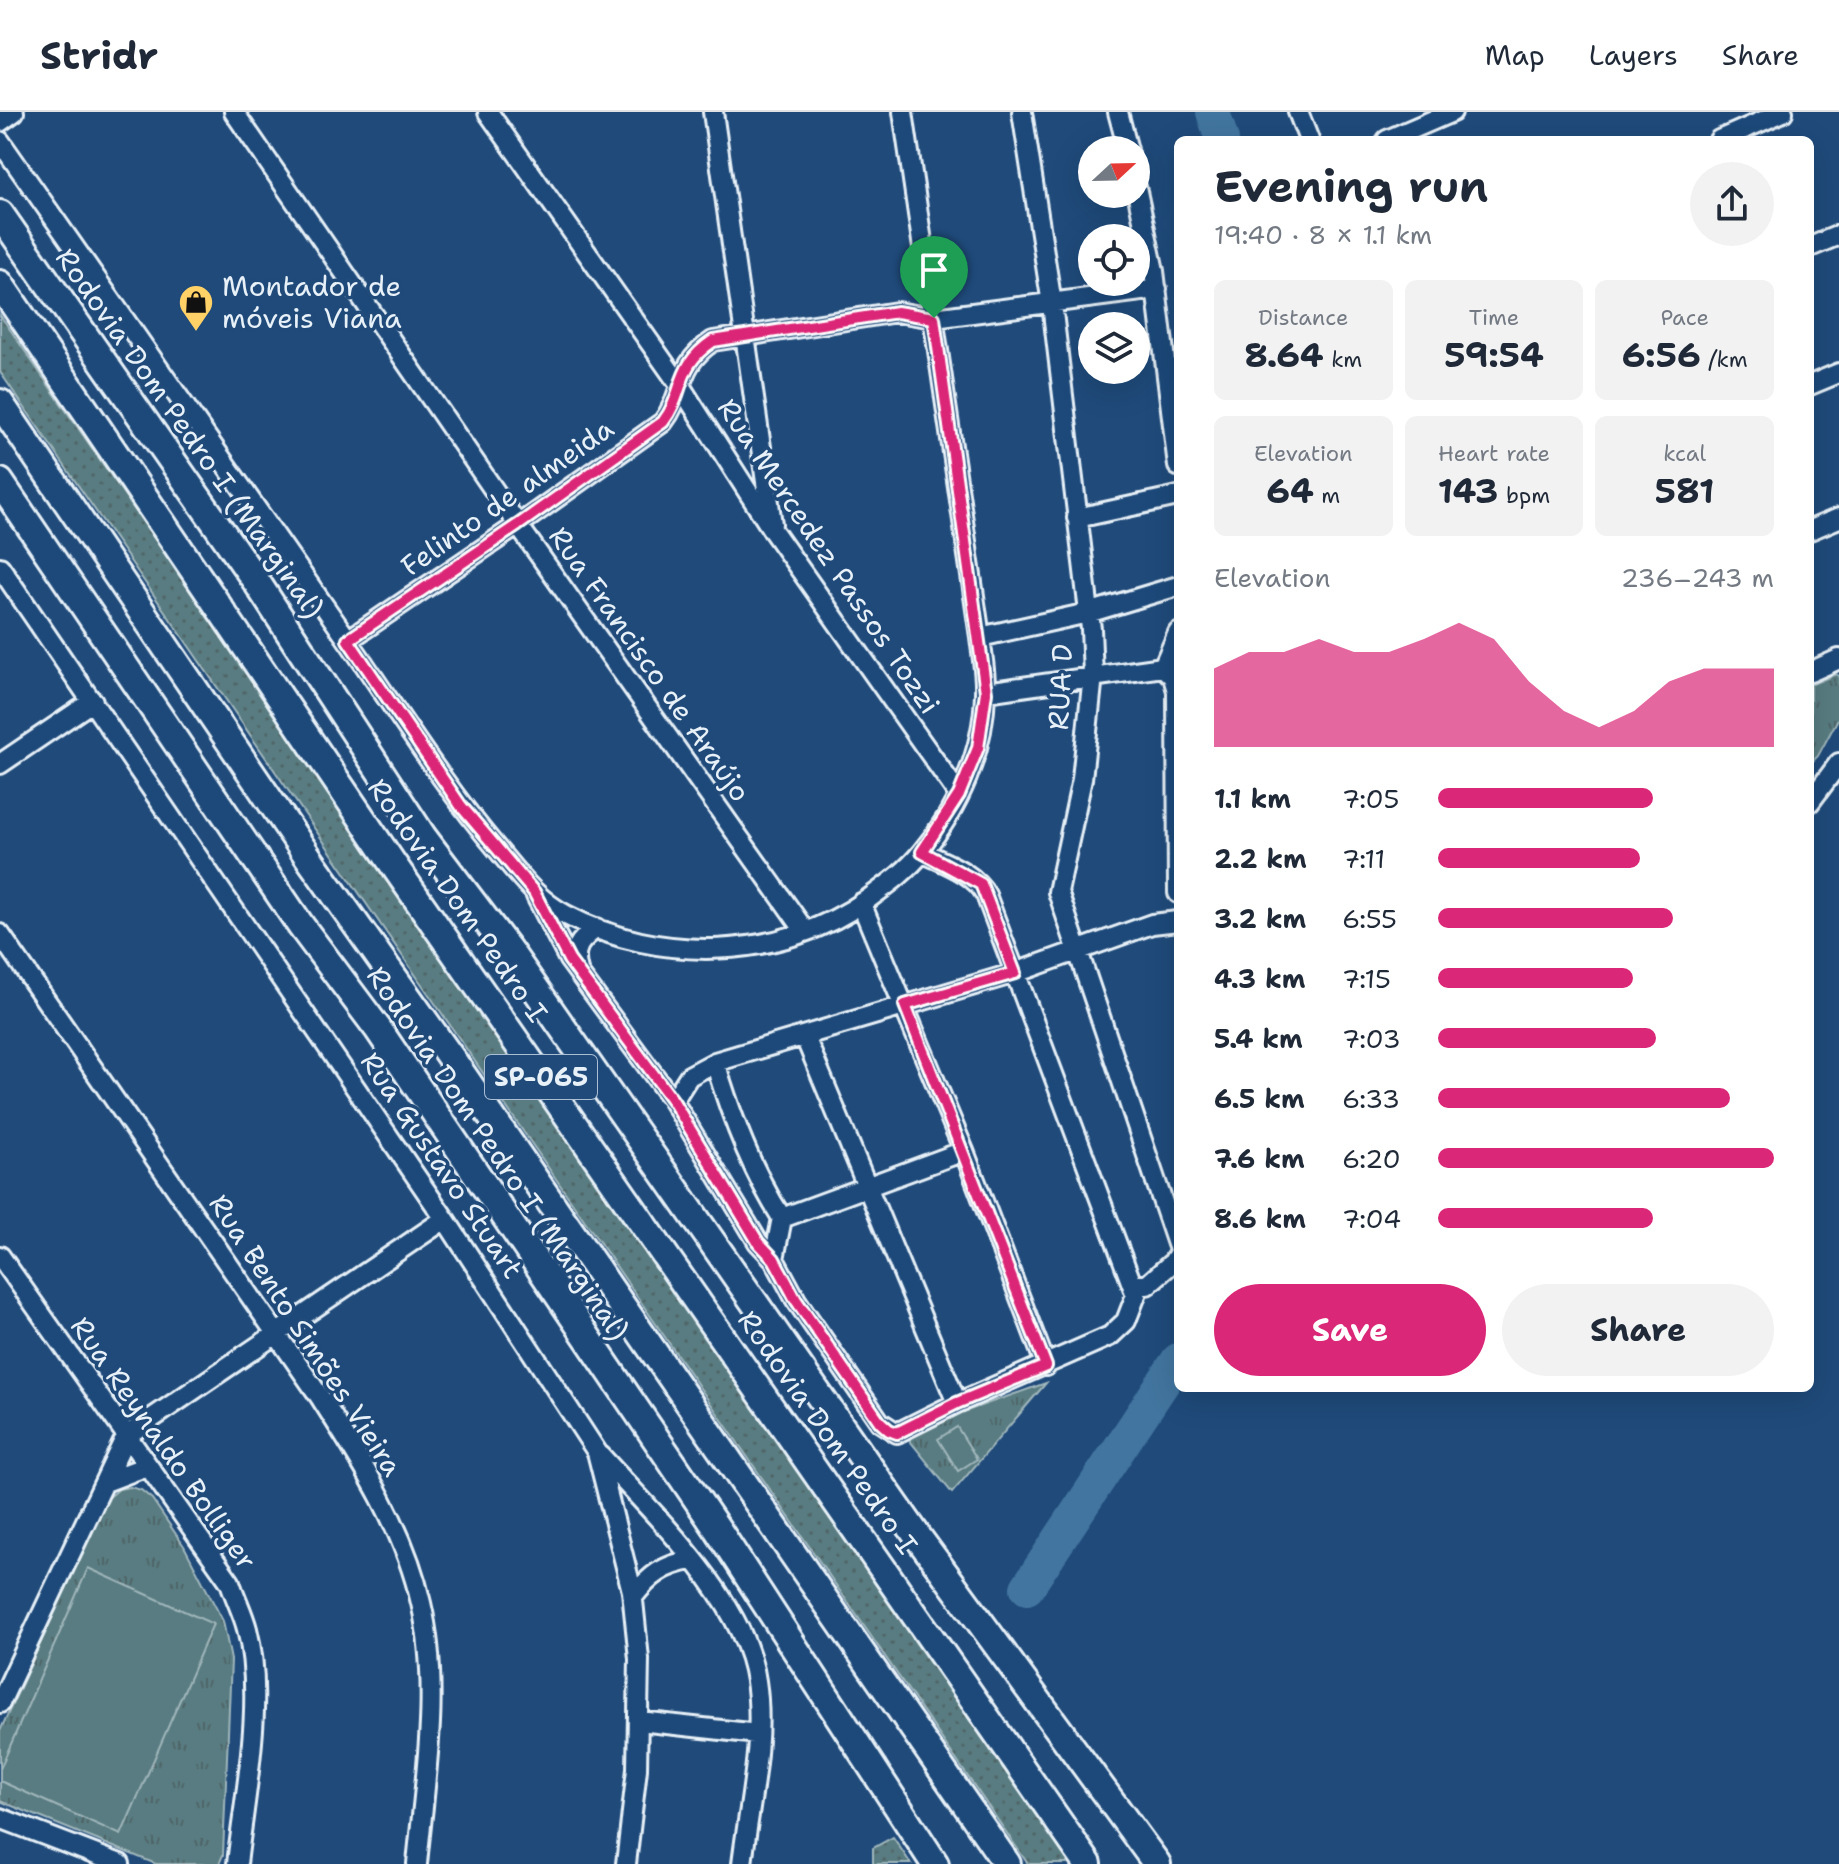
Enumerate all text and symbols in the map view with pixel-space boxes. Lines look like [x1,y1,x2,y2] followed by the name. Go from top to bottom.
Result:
[40,30,158,81] text: Stridr
[1485,36,1545,74] text: Map
[1589,36,1678,74] text: Layers
[1722,36,1799,74] text: Share
[1078,136,1150,208] north arrow
[1078,136,1150,384] map controls
[1214,157,1488,216] text: Evening run
[1690,162,1774,246] button: share
[1214,217,1432,252] text: 19:40 · 8 × 1.1 km
[1078,224,1150,296] button: locate
[900,236,968,318] pin
[47,240,333,626] street label: Rodovia Dom Pedro I (Marginal)
[912,248,956,292] icon: arrive
[222,267,402,337] place label: Montador de móveis Viana
[177,283,215,333] shop icon: Montador de móveis Viana
[1258,303,1348,332] text: Distance
[1469,303,1519,332] text: Time
[1660,303,1709,332] text: Pace
[1078,312,1150,384] button: layers
[1244,332,1324,378] text: 8.64
[1444,332,1544,378] text: 59:54
[1622,332,1701,378] text: 6:56
[1324,345,1362,374] text: km
[1701,345,1748,374] text: /km
[709,391,949,721] street label: Rua Mercedez Passos Tozzi
[393,409,621,585] street label: Felinto de almeida
[1254,439,1353,468] text: Elevation
[1438,439,1550,468] text: Heart rate
[1663,439,1706,468] text: kcal
[1266,468,1314,514] text: 64
[1438,468,1498,514] text: 143
[1655,468,1715,514] text: 581
[1314,481,1340,510] text: m
[1498,481,1550,510] text: bpm
[540,519,760,809] street label: Rua Francisco de Araújo
[1214,560,1330,595] text: Elevation
[1621,560,1774,595] text: 236–243 m
[1039,643,1081,731] street label: RUA D
[359,771,557,1029] street label: Rodovia Dom Pedro I
[1214,781,1291,816] text: 1.1 km
[1342,781,1399,816] text: 7:05
[1214,841,1307,876] text: 2.2 km
[1342,841,1385,876] text: 7:11
[1214,901,1306,936] text: 3.2 km
[1342,901,1397,936] text: 6:55
[358,958,638,1348] street label: Rodovia Dom Pedro I (Marginal)
[1214,961,1305,996] text: 4.3 km
[1342,961,1391,996] text: 7:15
[1214,1021,1303,1056] text: 5.4 km
[1342,1021,1401,1056] text: 7:03
[352,1044,532,1286] street label: Rua Gustavo Stuart
[485,1055,597,1099] road number: SP-065
[1214,1081,1305,1116] text: 6.5 km
[1342,1081,1400,1116] text: 6:33
[1214,1141,1305,1176] text: 7.6 km
[1342,1141,1401,1176] text: 6:20
[200,1187,412,1483] street label: Rua Bento Simões Vieira
[1214,1201,1306,1236] text: 8.6 km
[1342,1201,1401,1236] text: 7:04
[1214,1284,1486,1376] button: Save
[1502,1284,1774,1376] button: Share
[729,1303,927,1561] street label: Rodovia Dom Pedro I
[62,1309,266,1577] street label: Rua Reynaldo Bolliger

